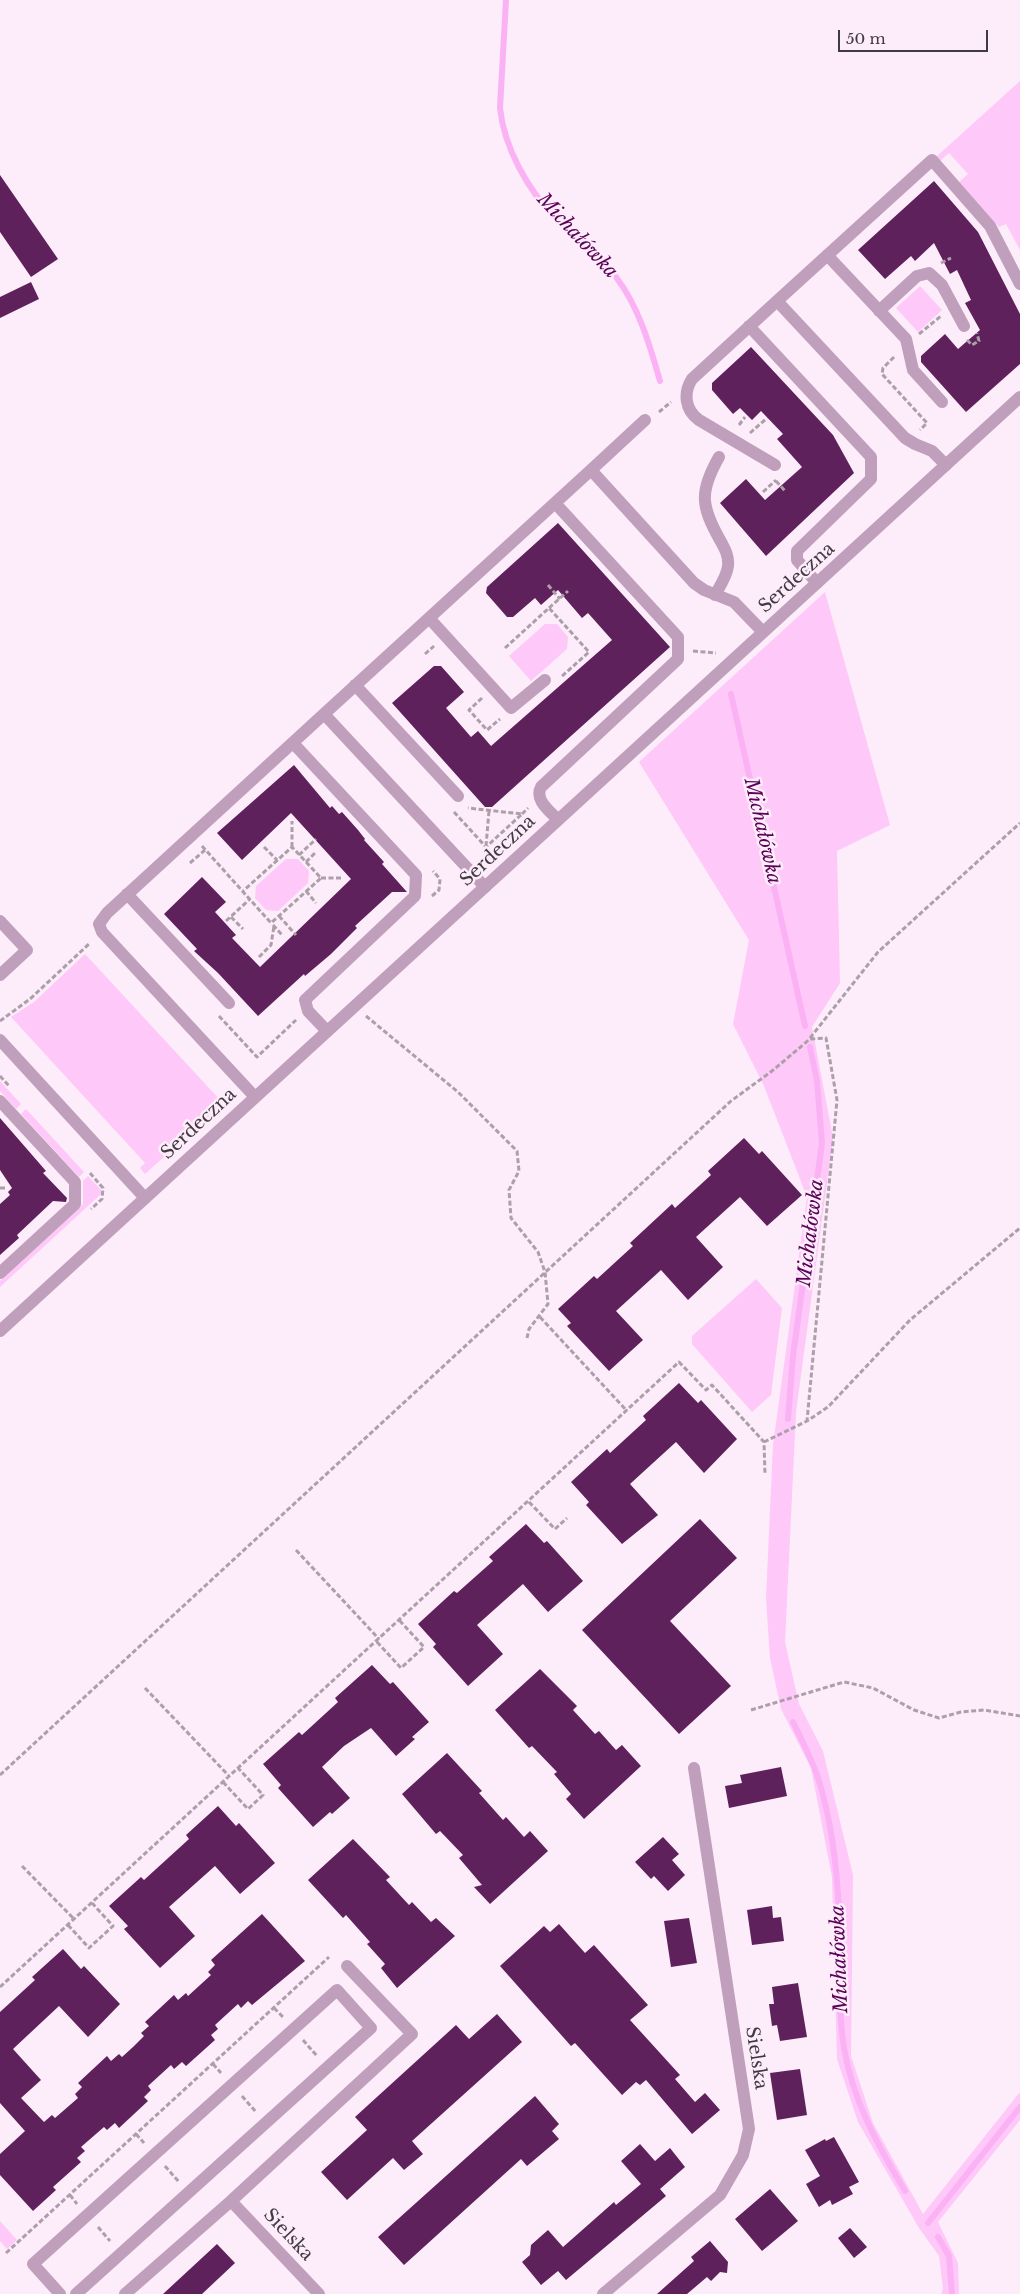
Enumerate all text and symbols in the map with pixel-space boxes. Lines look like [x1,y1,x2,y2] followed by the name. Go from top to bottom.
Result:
[840,20,990,52] scale bar
[846,29,886,48] text: 50 m
[532,189,622,283] water label: Michałówka
[755,538,839,618] street label: Serdeczna
[739,776,785,886] water label: Michałówka
[456,811,540,891] street label: Serdeczna
[157,1084,241,1164] street label: Serdeczna
[793,1178,829,1288] water label: Michałówka
[827,1905,853,2013] water label: Michałówka
[740,2025,772,2091] street label: Sielska
[259,2205,317,2265] street label: Sielska

